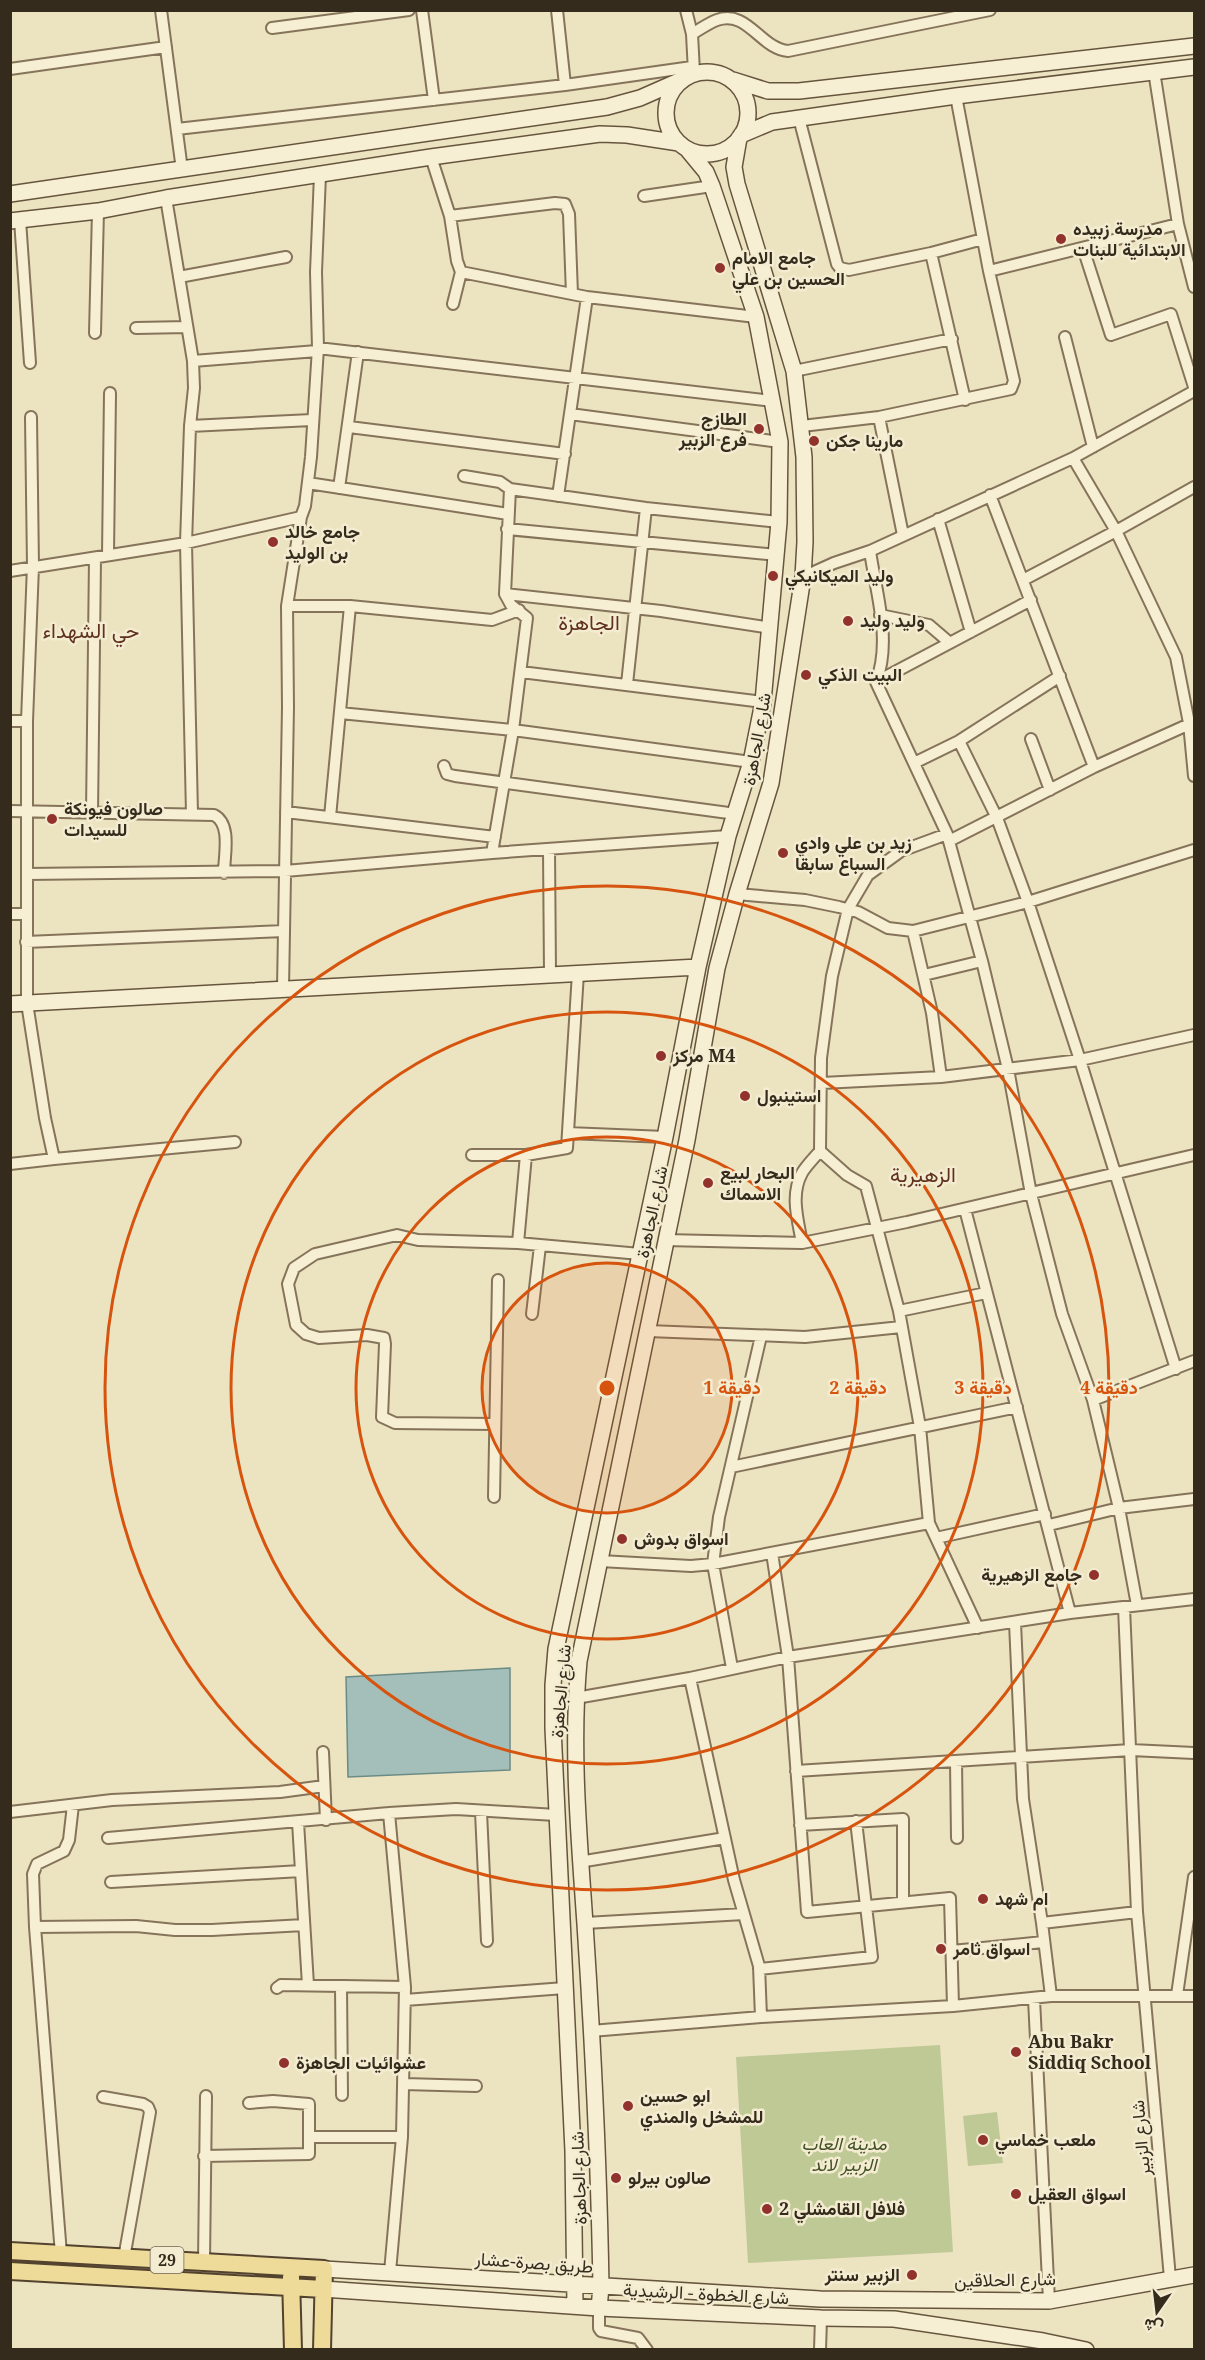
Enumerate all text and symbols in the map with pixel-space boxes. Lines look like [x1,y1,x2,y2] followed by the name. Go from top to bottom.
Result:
[1073,216,1186,261] place label: مدرسة زبيده الابتدائية للبنات
[1054,232,1068,246] marker: مدرسة زبيده الابتدائية للبنات
[732,245,845,294] place label: جامع الامام الحسين بن علي
[713,261,727,275] marker: جامع الامام الحسين بن علي
[678,406,747,452] place label: الطازج فرع الزبير
[752,422,766,436] marker: الطازج فرع الزبير
[826,428,904,452] place label: مارينا جكن
[807,434,821,448] marker: مارينا جكن
[285,519,360,564] place label: جامع خالد بن الوليد
[266,535,280,549] marker: جامع خالد بن الوليد
[785,563,894,591] place label: وليد الميكانيكي
[766,569,780,583] marker: وليد الميكانيكي
[558,608,620,636] district label: الجاهزة
[860,608,925,632] place label: وليد وليد
[841,614,855,628] marker: وليد وليد
[43,616,139,648] district label: حي الشهداء
[818,662,902,690] place label: البيت الذكي
[799,668,813,682] marker: البيت الذكي
[736,691,777,787] street label: شارع الجاهزة
[64,796,163,841] place label: صالون فيونكة للسيدات
[45,812,59,826] marker: صالون فيونكة للسيدات
[795,830,912,876] place label: زيد بن علي وادي السباع سابقا
[776,846,790,860] marker: زيد بن علي وادي السباع سابقا
[672,1043,736,1067] place label: مركز M4
[654,1049,668,1063] marker: مركز M4
[757,1083,821,1107] place label: استينبول
[738,1089,752,1103] marker: استينبول
[720,1160,795,1205] place label: البحار لبيع الاسماك
[890,1160,956,1188] district label: الزهيرية
[630,1163,673,1260] street label: شارع الجاهزة
[701,1176,715,1190] marker: البحار لبيع الاسماك
[703,1375,761,1399] text: 1 دقيقة
[829,1375,887,1399] text: 2 دقيقة
[954,1375,1012,1399] text: 3 دقيقة
[1080,1375,1138,1399] text: 4 دقيقة
[597,1378,617,1398] centre of rings
[634,1526,729,1550] place label: اسواق بدوش
[615,1532,629,1546] marker: اسواق بدوش
[981,1562,1082,1587] place label: جامع الزهيرية
[1087,1568,1101,1582] marker: جامع الزهيرية
[544,1643,577,1739] street label: شارع الجاهزة
[995,1886,1049,1911] place label: ام شهد
[976,1892,990,1906] marker: ام شهد
[952,1936,1030,1960] place label: اسواق ثامر
[934,1942,948,1956] marker: اسواق ثامر
[1028,2029,1152,2074] place label: Abu Bakr Siddiq School
[1009,2045,1023,2059] marker: Abu Bakr Siddiq School
[296,2050,426,2074] place label: عشوائيات الجاهزة
[277,2056,291,2070] marker: عشوائيات الجاهزة
[640,2083,763,2132] place label: ابو حسين للمشخل والمندي
[621,2099,635,2113] marker: ابو حسين للمشخل والمندي
[1125,2099,1156,2178] street label: شارع الزبير
[995,2127,1096,2155] place label: ملعب خماسي
[564,2131,593,2225] street label: شارع الجاهزة
[802,2131,887,2176] park label: مدينة العاب الزبير لاند
[976,2133,990,2147] marker: ملعب خماسي
[628,2165,711,2189] place label: صالون بيرلو
[609,2171,623,2185] marker: صالون بيرلو
[1028,2181,1126,2205] place label: اسواق العقيل
[1009,2187,1023,2201] marker: اسواق العقيل
[779,2196,905,2224] place label: فلافل القامشلي 2
[760,2202,774,2216] marker: فلافل القامشلي 2
[473,2246,594,2278] street label: طريق بصرة-عشار
[150,2247,184,2273] road number: 29
[824,2262,900,2286] place label: الزبير سنتر
[954,2266,1056,2293] street label: شارع الحلاقين
[905,2268,919,2282] marker: الزبير سنتر
[622,2277,790,2310] street label: شارع الخطوة - الرشيدية
[1127,2282,1187,2342] north arrow
[1141,2314,1165,2340] text: ش

